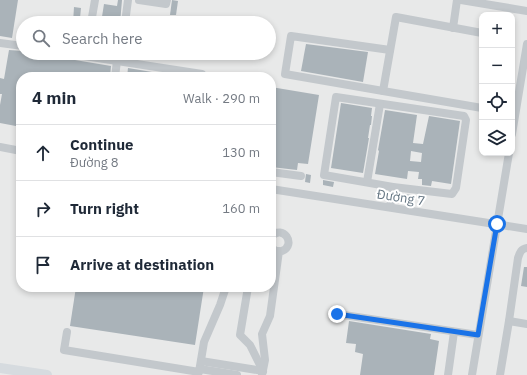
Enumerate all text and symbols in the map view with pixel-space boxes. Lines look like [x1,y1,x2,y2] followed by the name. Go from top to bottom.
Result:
[479,12,515,156] map controls
[479,12,515,48] button: +
[16,16,276,60] search box
[30,27,52,49] icon: search
[62,29,142,48] text: Search here
[479,48,515,84] button: −
[479,84,515,120] button: locate
[32,87,76,109] text: 4 min
[183,90,260,107] text: Walk · 290 m
[479,120,515,156] button: layers
[70,135,134,154] text: Continue
[32,142,54,164] icon: ahead
[222,144,260,161] text: 130 m
[70,154,119,171] text: Đường 8
[376,185,426,210] street label: Đường 7
[32,198,54,220] icon: right
[70,199,139,218] text: Turn right
[222,200,260,217] text: 160 m
[488,215,506,233] route start
[32,254,54,276] icon: arrive
[70,255,214,274] text: Arrive at destination
[328,305,346,323] route end

